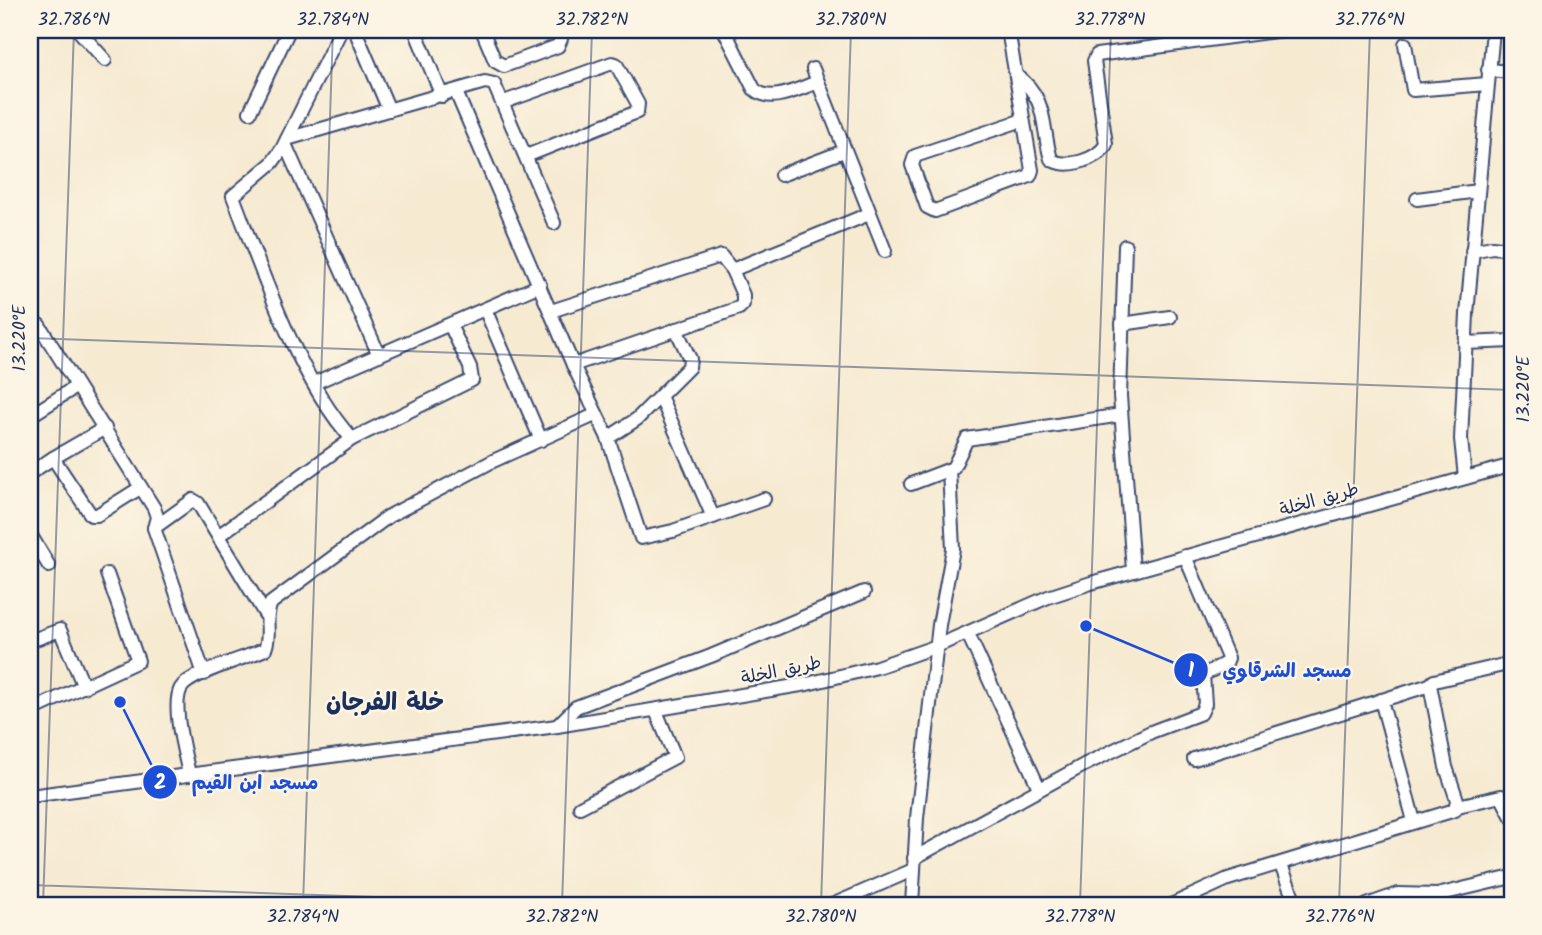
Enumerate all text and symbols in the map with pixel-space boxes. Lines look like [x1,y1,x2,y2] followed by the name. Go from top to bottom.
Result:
[38,6,110,35] text: 32.786°N
[297,6,369,35] text: 32.784°N
[556,6,628,35] text: 32.782°N
[815,6,887,35] text: 32.780°N
[1075,6,1145,35] text: 32.778°N
[1335,6,1405,35] text: 32.776°N
[6,304,35,371] text: 13.220°E
[1510,355,1539,422] text: 13.220°E
[1276,475,1363,526] street label: طريق الخلة
[738,649,824,694] street label: طريق الخلة
[1174,650,1366,690] callout: مسجد الشرقاوي
[1188,655,1195,688] text: 1
[1222,657,1352,687] text: مسجد الشرقاوي
[326,684,444,723] district label: خلة الفرجان
[143,762,332,802] callout: مسجد ابن القيم
[154,767,166,800] text: 2
[192,769,318,799] text: مسجد ابن القيم
[267,903,339,932] text: 32.784°N
[526,903,598,932] text: 32.782°N
[785,903,857,932] text: 32.780°N
[1045,903,1115,932] text: 32.778°N
[1305,903,1375,932] text: 32.776°N

